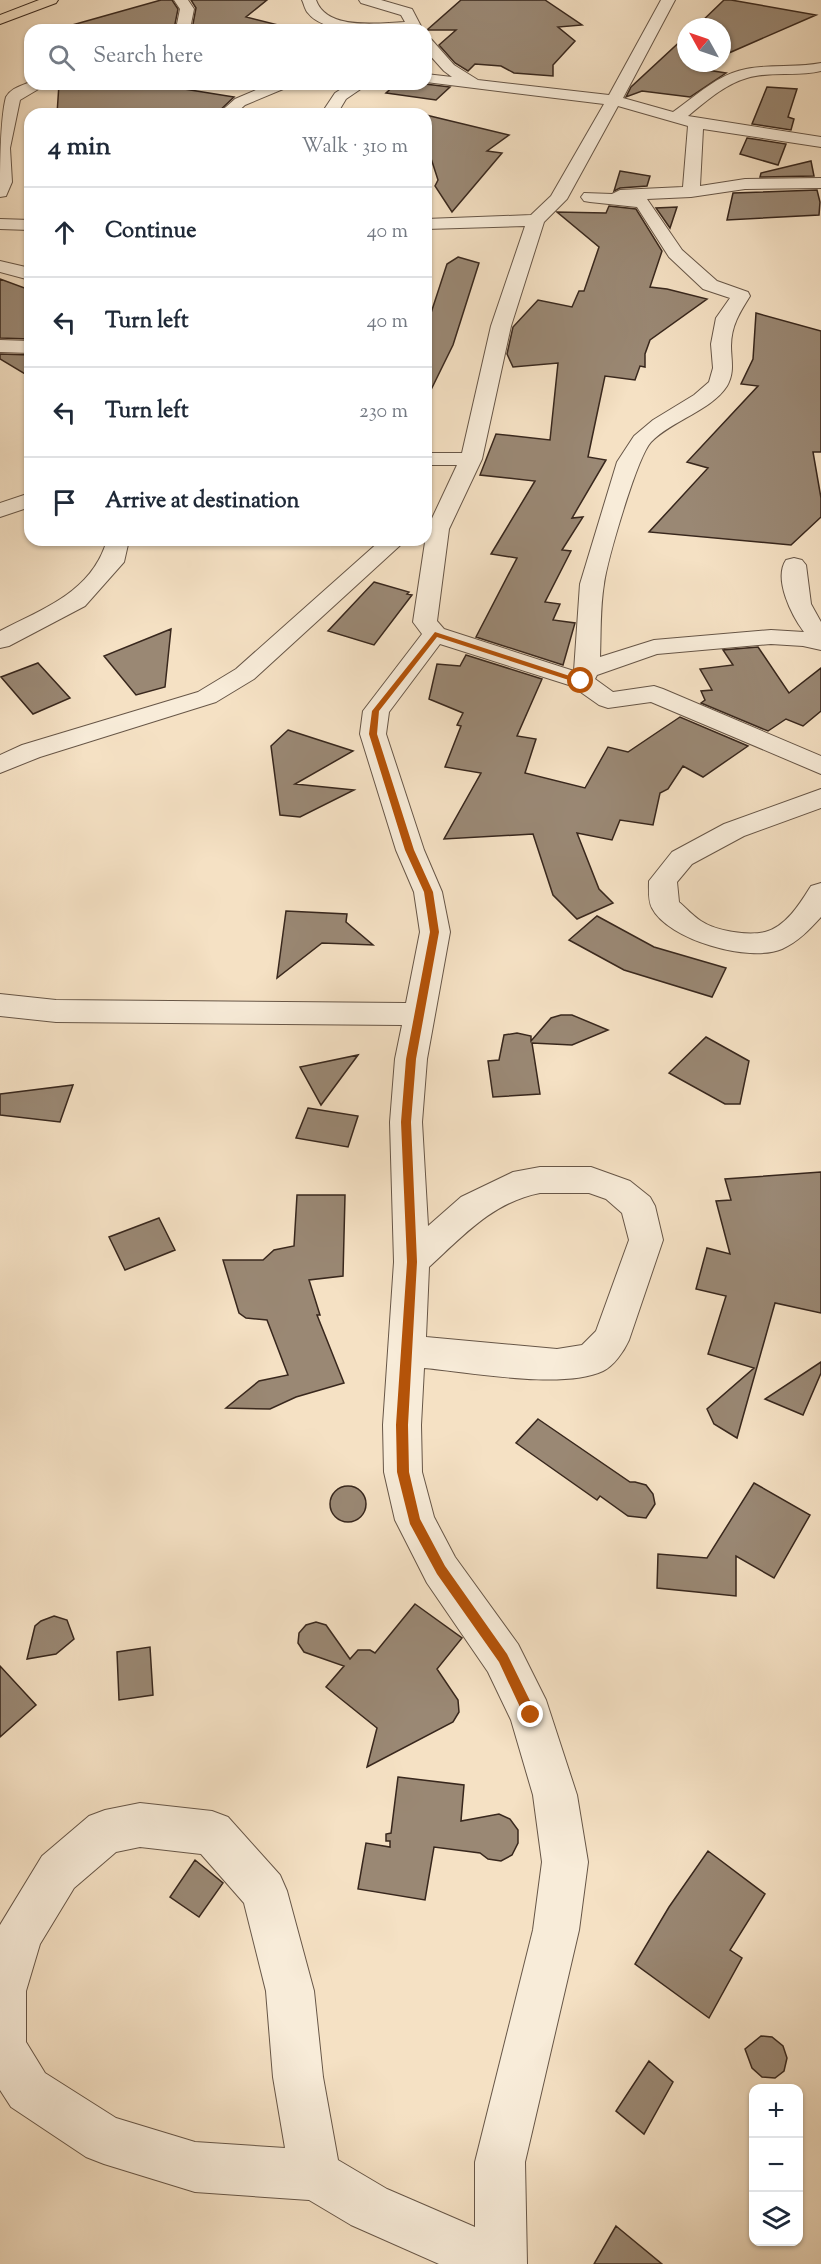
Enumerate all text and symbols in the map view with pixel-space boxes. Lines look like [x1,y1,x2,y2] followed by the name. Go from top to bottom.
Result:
[677,18,731,72] north arrow
[24,24,432,90] search box
[45,41,78,74] icon: search
[93,41,203,73] text: Search here
[48,129,111,166] text: 4 min
[301,133,408,162] text: Walk · 310 m
[48,216,81,249] icon: ahead
[105,216,196,248] text: Continue
[367,218,408,247] text: 40 m
[48,306,81,339] icon: left
[105,306,188,338] text: Turn left
[367,308,408,337] text: 40 m
[48,396,81,429] icon: left
[105,396,188,428] text: Turn left
[359,398,408,427] text: 230 m
[48,486,81,519] icon: arrive
[105,486,300,518] text: Arrive at destination
[567,667,593,693] route start
[517,1701,543,1727] route end
[749,2084,803,2246] map controls
[749,2084,803,2138] button: +
[749,2138,803,2192] button: −
[749,2192,803,2246] button: layers

